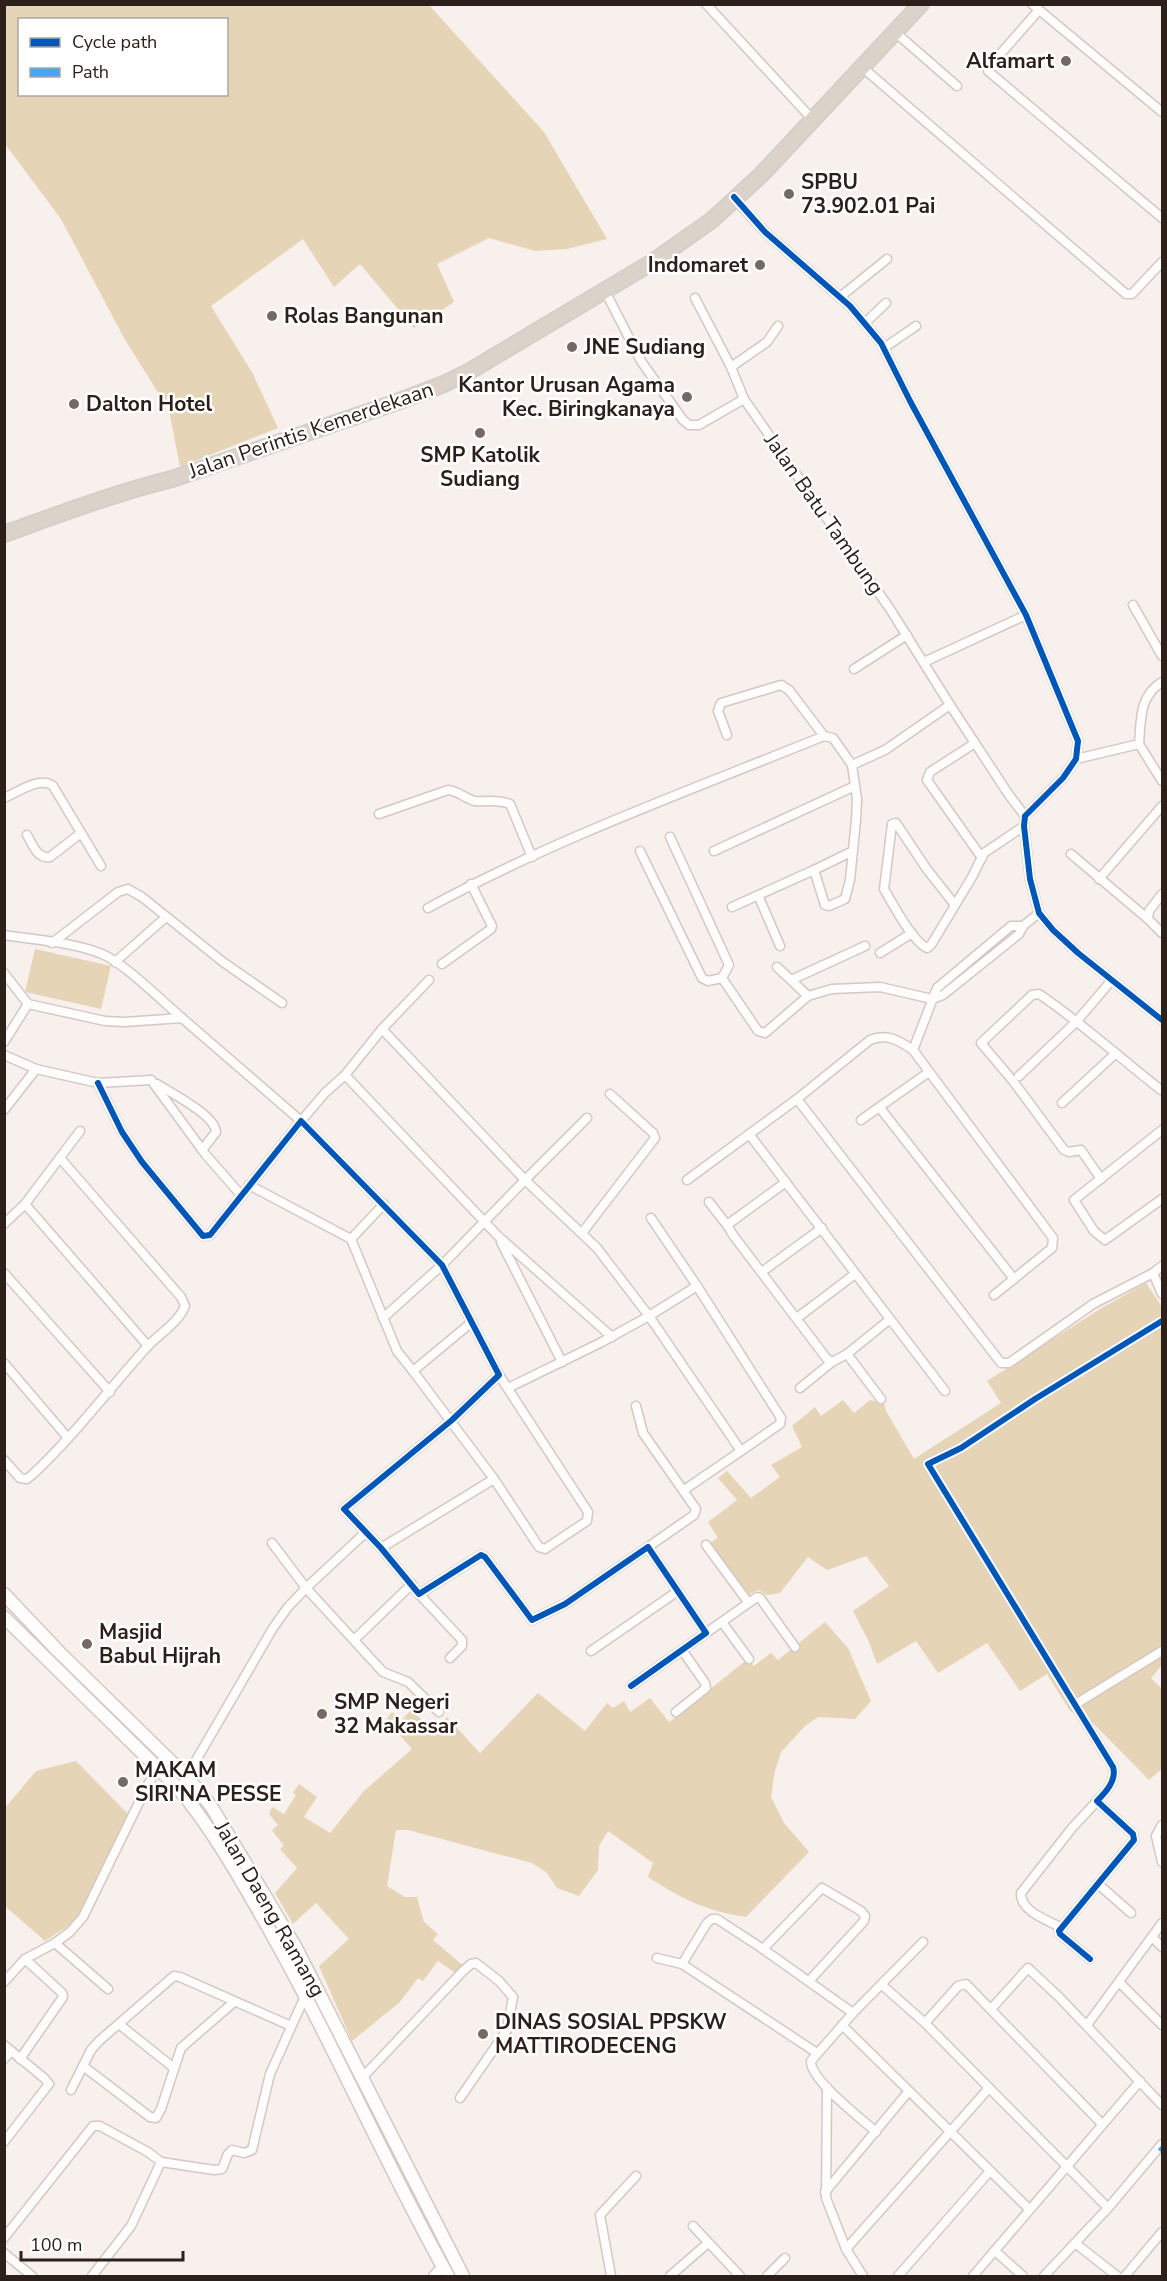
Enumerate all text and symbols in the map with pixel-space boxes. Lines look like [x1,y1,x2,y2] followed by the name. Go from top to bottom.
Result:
[18,18,228,96] legend
[72,30,157,54] text: Cycle path
[966,47,1055,75] place label: Alfamart
[1059,54,1073,68] marker: Alfamart
[72,60,109,84] text: Path
[801,168,935,220] place label: SPBU 73.902.01 Pai
[782,187,796,201] marker: SPBU 73.902.01 Pai
[648,251,749,279] place label: Indomaret
[753,258,767,272] marker: Indomaret
[284,302,443,330] place label: Rolas Bangunan
[265,309,279,323] marker: Rolas Bangunan
[583,333,705,361] place label: JNE Sudiang
[565,340,579,354] marker: JNE Sudiang
[458,371,675,423] place label: Kantor Urusan Agama Kec. Biringkanaya
[184,375,437,485] street label: Jalan Perintis Kemerdekaan
[86,390,212,418] place label: Dalton Hotel
[680,390,694,404] marker: Kantor Urusan Agama Kec. Biringkanaya
[67,397,81,411] marker: Dalton Hotel
[473,426,487,440] marker: SMP Katolik Sudiang
[757,427,890,600] street label: Jalan Batu Tambung
[420,441,541,493] place label: SMP Katolik Sudiang
[99,1618,221,1670] place label: Masjid Babul Hijrah
[80,1637,94,1651] marker: Masjid Babul Hijrah
[334,1688,458,1740] place label: SMP Negeri 32 Makassar
[315,1707,329,1721] marker: SMP Negeri 32 Makassar
[135,1756,282,1808] place label: MAKAM SIRI'NA PESSE
[116,1775,130,1789] marker: MAKAM SIRI'NA PESSE
[208,1815,332,2002] street label: Jalan Daeng Ramang
[495,2008,727,2060] place label: DINAS SOSIAL PPSKW MATTIRODECENG
[476,2027,490,2041] marker: DINAS SOSIAL PPSKW MATTIRODECENG
[21,2224,183,2262] scale bar
[30,2233,82,2257] text: 100 m

